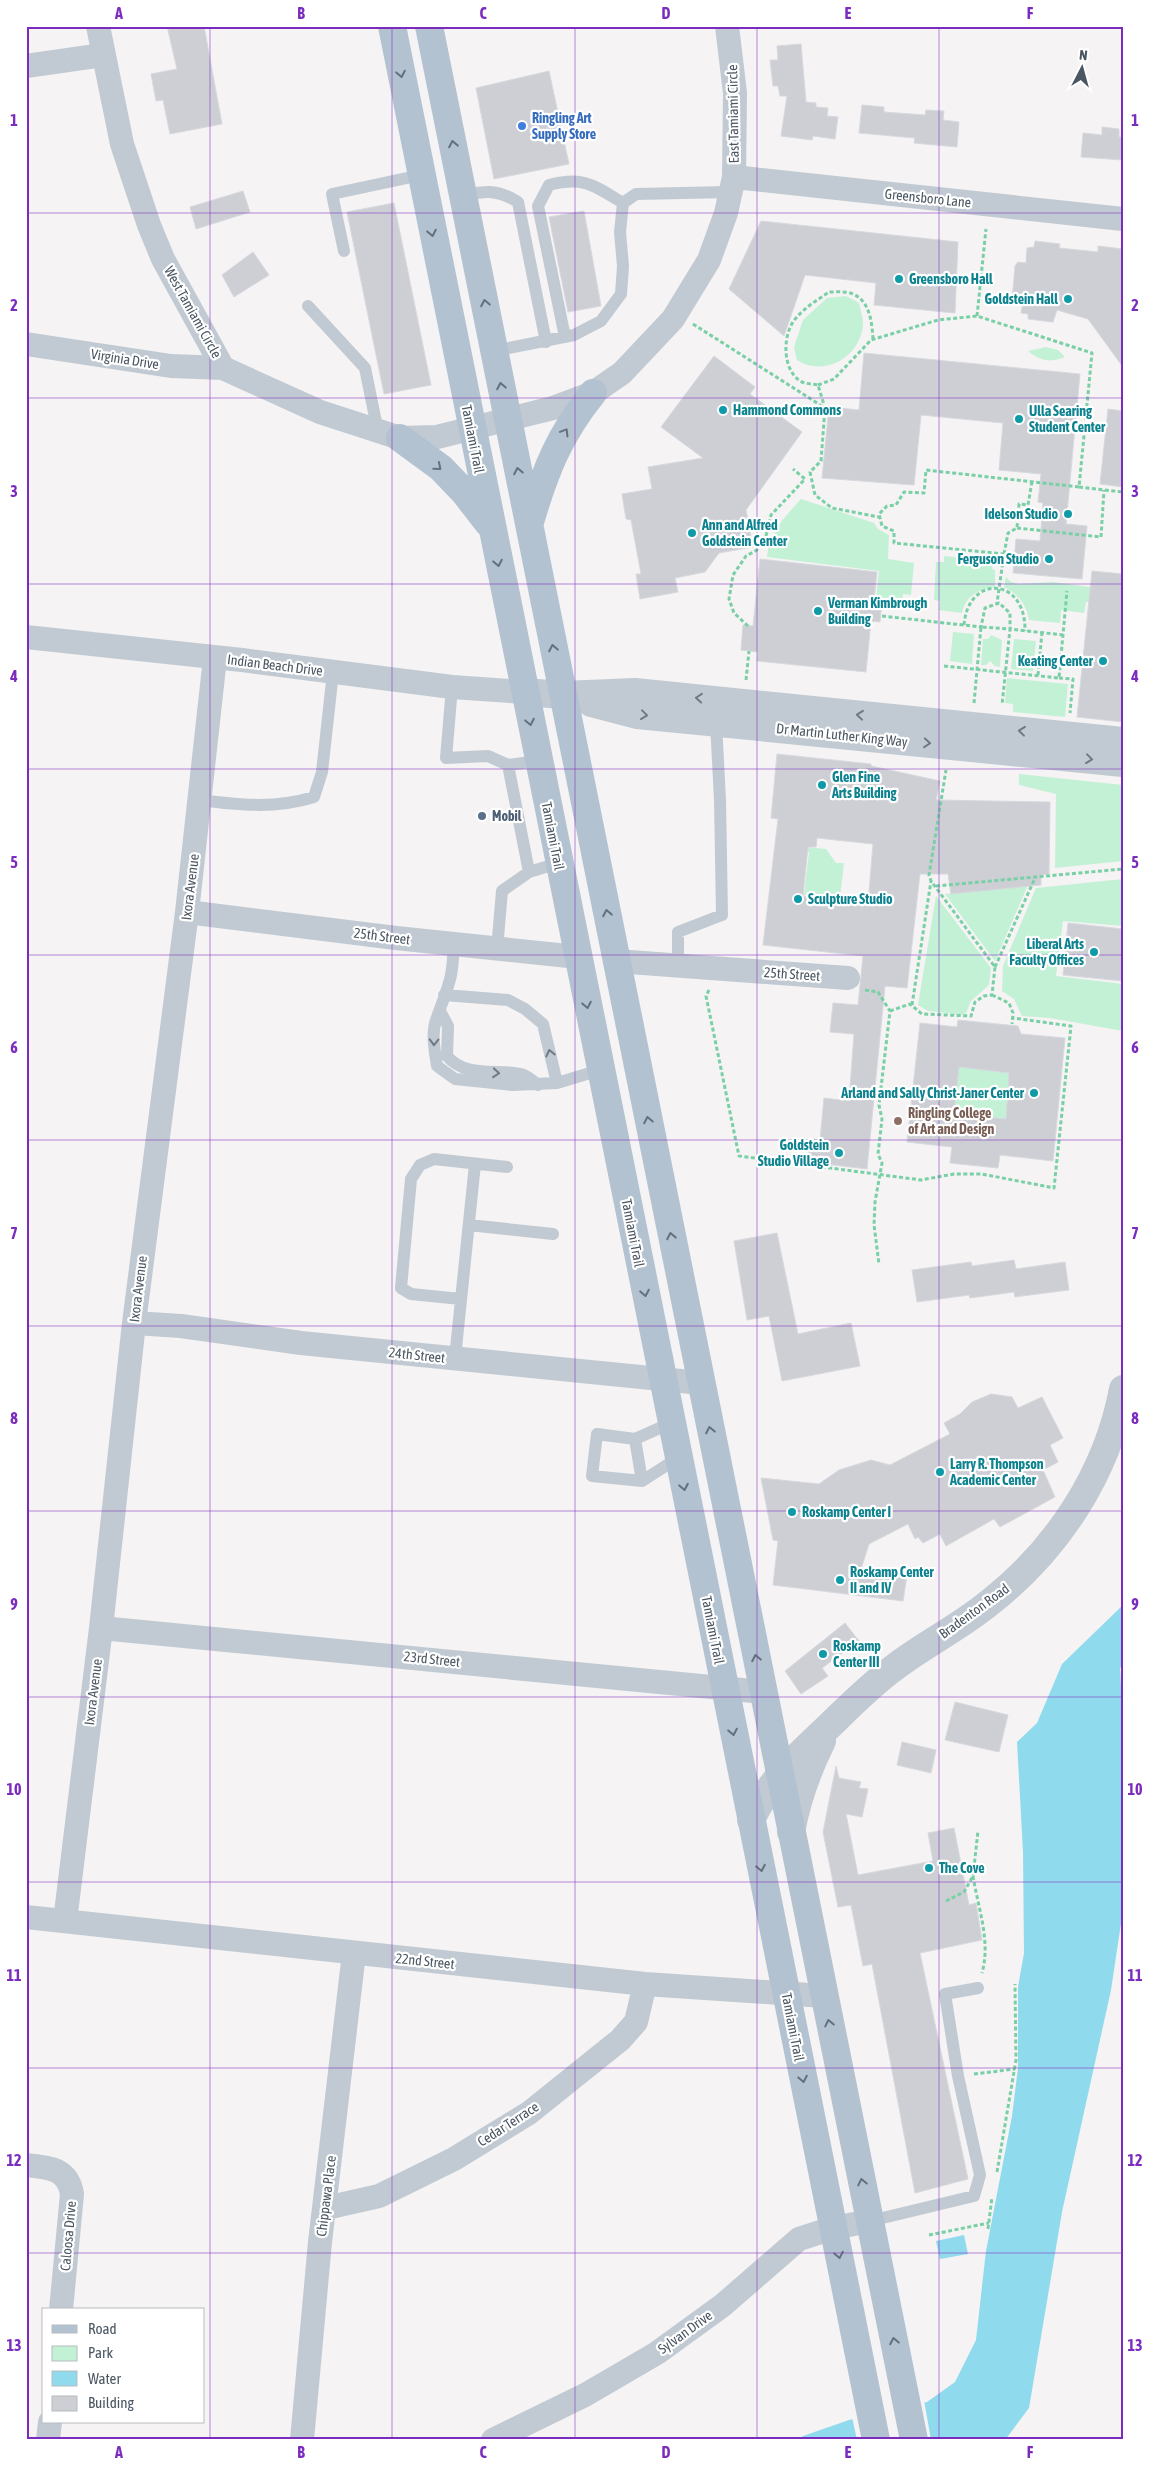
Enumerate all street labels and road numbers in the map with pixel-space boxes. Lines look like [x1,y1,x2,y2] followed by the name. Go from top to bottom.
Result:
[724,64,742,164] street label: East Tamiami Circle
[884,186,972,210] street label: Greensboro Lane
[161,263,225,361] street label: West Tamiami Circle
[90,346,160,372] street label: Virginia Drive
[459,403,488,475] street label: Tamiami Trail
[226,651,324,679] street label: Indian Beach Drive
[776,720,909,750] street label: Dr Martin Luther King Way
[539,800,568,872] street label: Tamiami Trail
[178,853,202,921] street label: Ixora Avenue
[353,925,411,947] street label: 25th Street
[763,964,821,984] street label: 25th Street
[619,1197,648,1269] street label: Tamiami Trail
[126,1255,150,1323] street label: Ixora Avenue
[388,1344,446,1366] street label: 24th Street
[936,1580,1012,1642] street label: Bradenton Road
[699,1594,728,1666] street label: Tamiami Trail
[403,1648,461,1670] street label: 23rd Street
[81,1658,105,1726] street label: Ixora Avenue
[395,1950,455,1972] street label: 22nd Street
[779,1991,808,2063] street label: Tamiami Trail
[475,2098,541,2150] street label: Cedar Terrace
[313,2155,339,2237] street label: Chippawa Place
[57,2200,79,2272] street label: Caloosa Drive
[655,2307,715,2357] street label: Sylvan Drive

